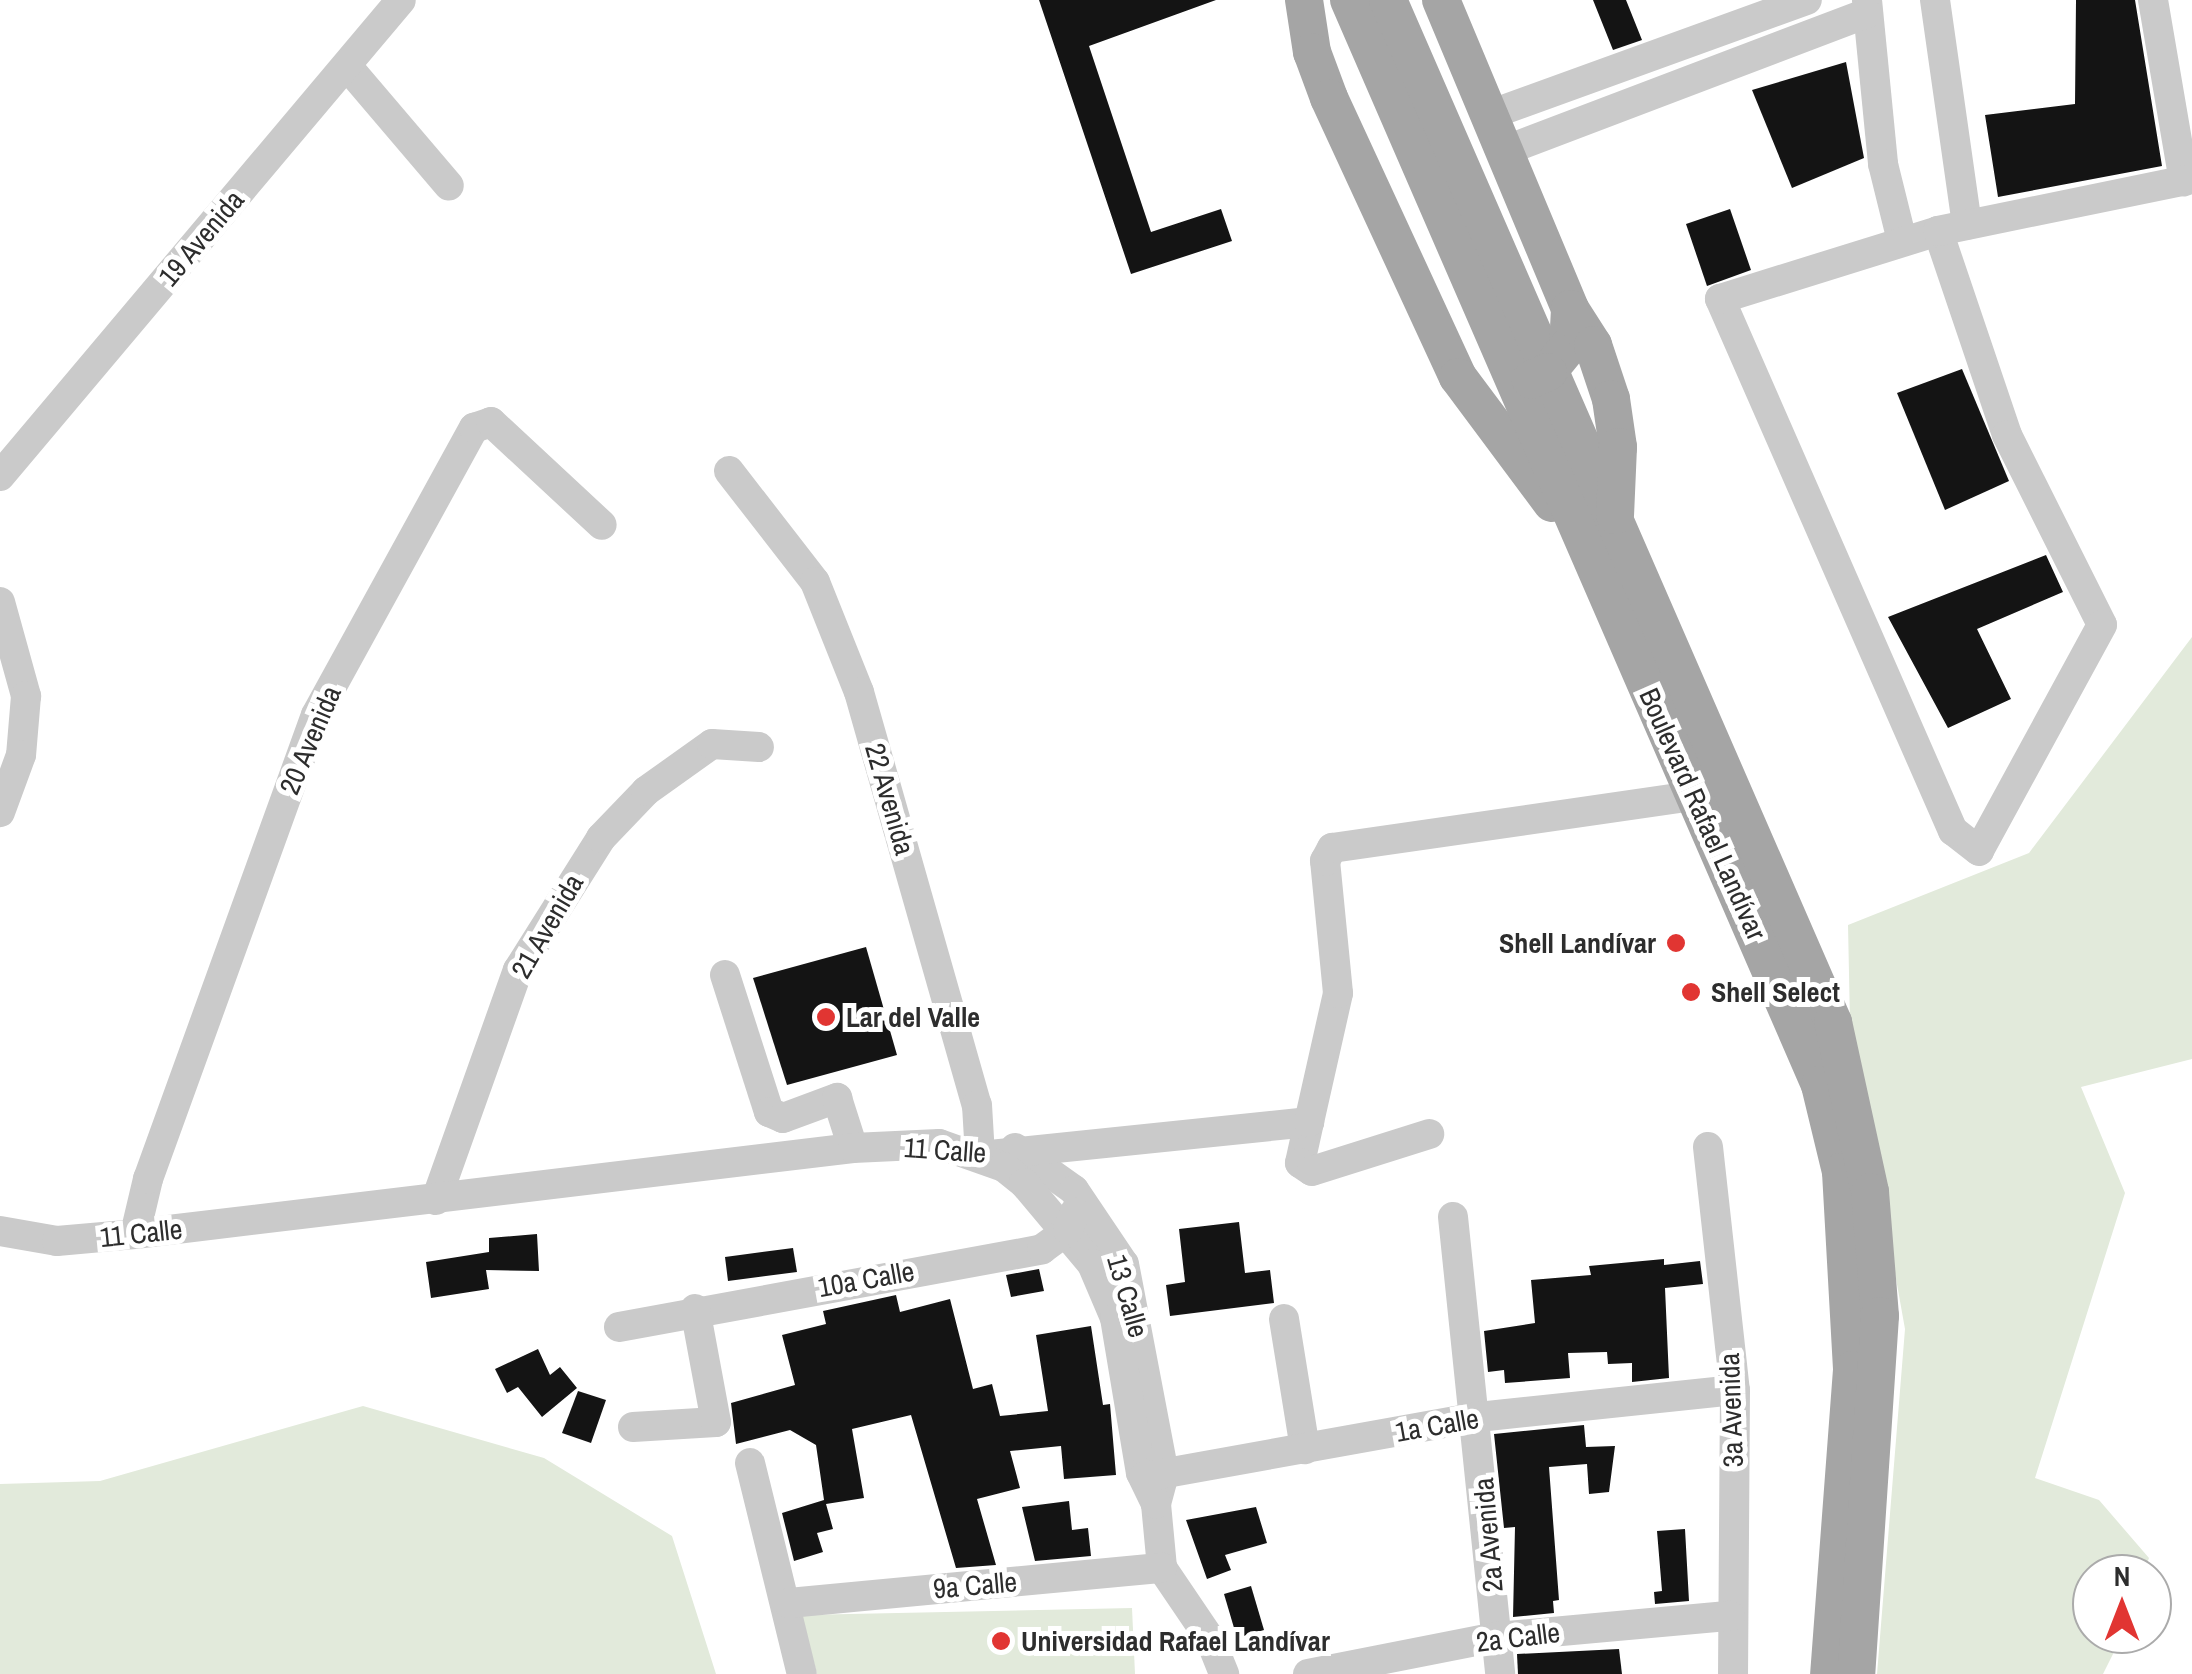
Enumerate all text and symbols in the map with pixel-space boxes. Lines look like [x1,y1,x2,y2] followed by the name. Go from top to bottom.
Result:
[151,183,251,293] street label: 19 Avenida
[272,680,348,800] street label: 20 Avenida
[1632,683,1774,945] street label: Boulevard Rafael Landívar
[858,739,922,859] street label: 22 Avenida
[504,867,590,985] street label: 21 Avenida
[1499,926,1656,960] place label: Shell Landívar
[1665,932,1687,954] marker: Shell Landívar
[1711,975,1840,1009] place label: Shell Select
[1680,981,1702,1003] marker: Shell Select
[846,1000,980,1034] place label: Lar del Valle
[815,1006,837,1028] marker: Lar del Valle
[903,1130,987,1170] street label: 11 Calle
[98,1212,184,1254] street label: 11 Calle
[1100,1251,1156,1341] street label: 13 Calle
[815,1254,917,1304] street label: 10a Calle
[1712,1352,1750,1468] street label: 3a Avenida
[1393,1401,1481,1449] street label: 1a Calle
[1466,1476,1510,1594] street label: 2a Avenida
[2072,1554,2172,1654] north arrow
[2114,1557,2130,1595] text: N
[932,1565,1018,1605] street label: 9a Calle
[1474,1615,1562,1659] street label: 2a Calle
[1021,1624,1330,1658] place label: Universidad Rafael Landívar
[990,1630,1012,1652] marker: Universidad Rafael Landívar

